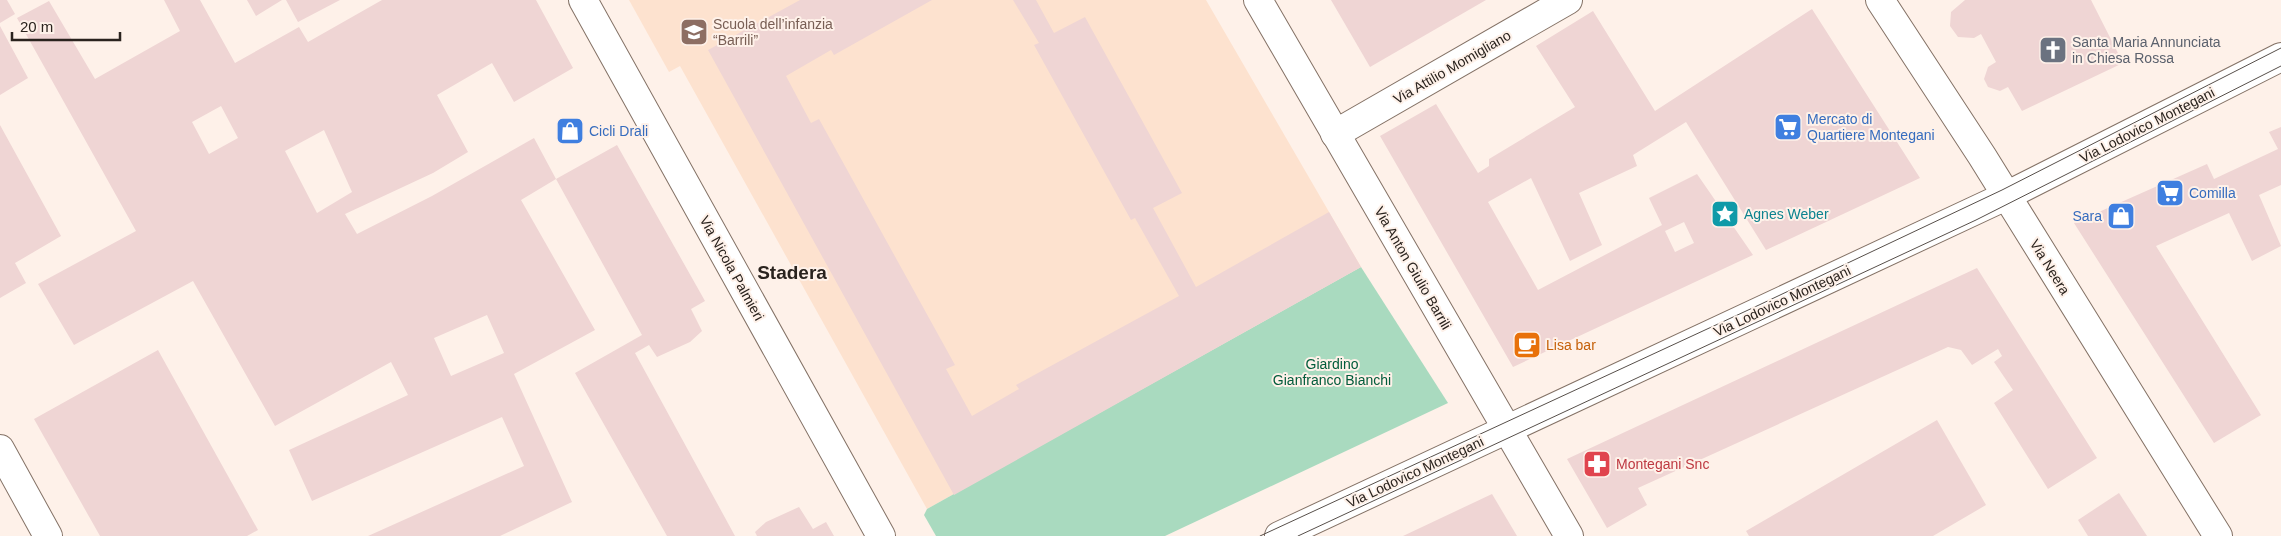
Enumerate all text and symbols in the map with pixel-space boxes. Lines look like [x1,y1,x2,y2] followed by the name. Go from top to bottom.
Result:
[12,10,120,42] scale bar
[713,16,833,48] place label: Scuola dell’infanzia “Barrili”
[679,17,709,47] school or university icon: Scuola dell’infanzia “Barrili”
[20,18,53,35] text: 20 m
[1390,27,1514,107] street label: Via Attilio Momigliano
[2072,34,2221,66] place label: Santa Maria Annunciata in Chiesa Rossa
[2038,35,2068,65] church icon: Santa Maria Annunciata in Chiesa Rossa
[2077,84,2217,166] street label: Via Lodovico Montegani
[1807,111,1935,143] place label: Mercato di Quartiere Montegani
[1773,112,1803,142] supermarket icon: Mercato di Quartiere Montegani
[555,116,585,146] shop icon: Cicli Drali
[589,123,648,139] place label: Cicli Drali
[2155,178,2185,208] supermarket icon: Comilla
[2189,185,2236,201] place label: Comilla
[1710,199,1740,229] place icon: Agnes Weber
[2106,201,2136,231] shop icon: Sara
[1371,204,1455,332] street label: Via Anton Giulio Barrili
[1744,206,1829,222] place label: Agnes Weber
[2072,208,2102,224] place label: Sara
[697,213,767,323] street label: Via Nicola Palmieri
[2027,236,2073,298] street label: Via Neera
[757,262,827,283] district label: Stadera
[1711,262,1853,340] street label: Via Lodovico Montegani
[1512,330,1542,360] cafe icon: Lisa bar
[1546,337,1596,353] place label: Lisa bar
[1273,356,1391,388] park label: Giardino Gianfranco Bianchi
[1344,433,1486,511] street label: Via Lodovico Montegani
[1582,449,1612,479] pharmacy icon: Montegani Snc
[1616,456,1709,472] place label: Montegani Snc

